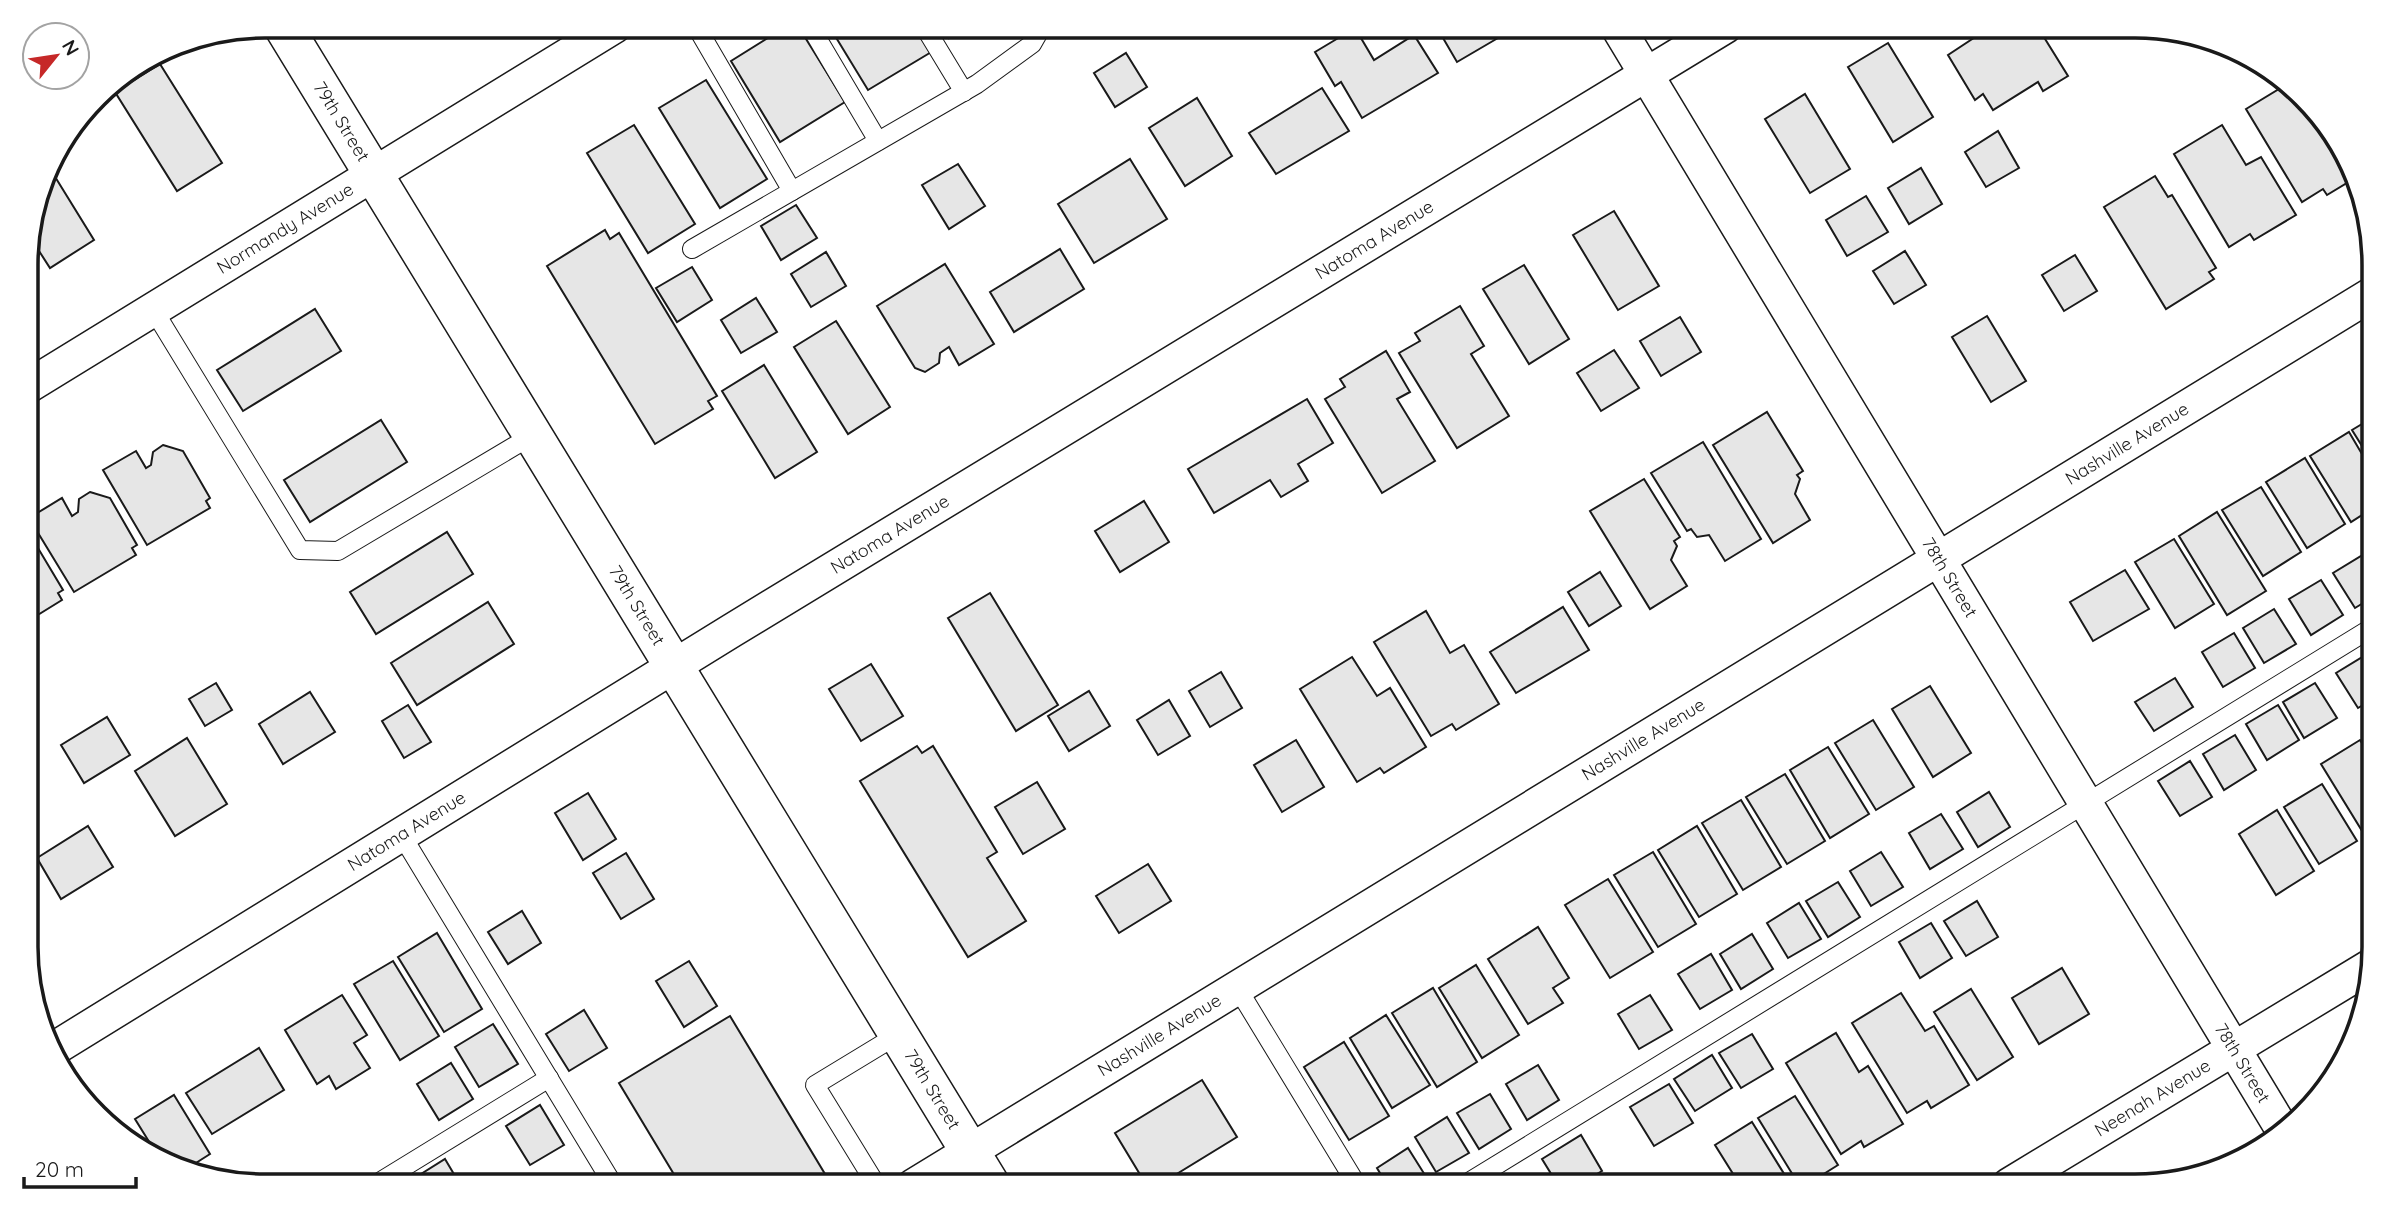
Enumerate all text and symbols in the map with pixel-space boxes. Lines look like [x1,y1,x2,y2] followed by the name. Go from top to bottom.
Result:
[21,21,91,91] north arrow
[57,35,85,60] text: N
[309,77,375,166] street label: 79th Street
[212,177,358,279] street label: Normandy Avenue
[1311,195,1438,284] street label: Natoma Avenue
[2061,397,2193,490] street label: Nashville Avenue
[826,489,953,579] street label: Natoma Avenue
[1917,533,1983,622] street label: 78th Street
[604,561,670,650] street label: 79th Street
[1577,693,1709,786] street label: Nashville Avenue
[343,786,470,876] street label: Natoma Avenue
[1093,988,1225,1081] street label: Nashville Avenue
[2210,1019,2276,1107] street label: 78th Street
[899,1045,966,1134] street label: 79th Street
[2090,1054,2215,1141] street label: Neenah Avenue
[24,1146,136,1190] scale bar
[35,1156,84,1182] text: 20 m

